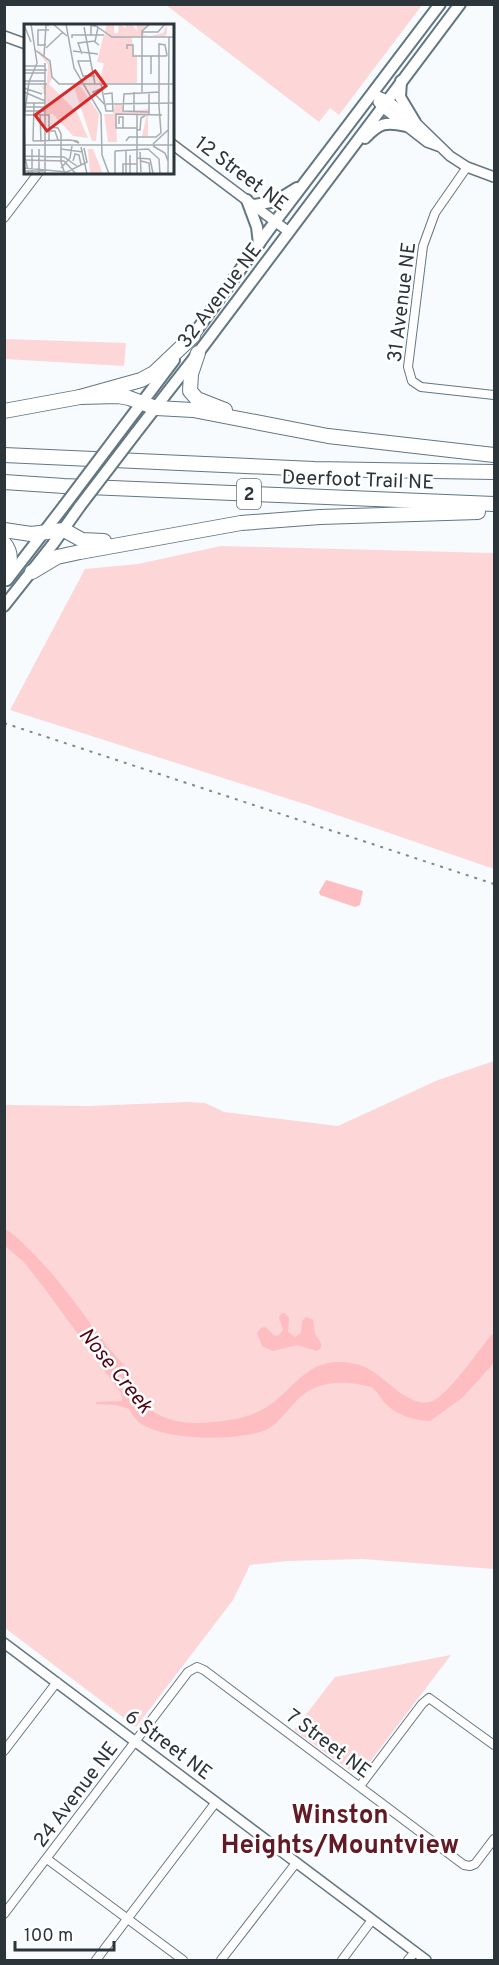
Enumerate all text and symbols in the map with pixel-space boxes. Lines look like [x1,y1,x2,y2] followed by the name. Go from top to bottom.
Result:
[24,24,174,174] inset map
[189,131,293,218] street label: 12 Street NE
[172,238,269,354] street label: 32 Avenue NE
[383,241,423,364] street label: 31 Avenue NE
[281,465,435,497] street label: Deerfoot Trail NE
[237,479,261,509] road number: 2
[72,1323,158,1420] water label: Nose Creek
[119,1704,217,1787] street label: 6 Street NE
[280,1704,376,1785] street label: 7 Street NE
[28,1737,125,1853] street label: 24 Avenue NE
[221,1800,459,1863] district label: Winston Heights/Mountview
[15,1914,114,1952] scale bar
[24,1925,73,1948] text: 100 m

